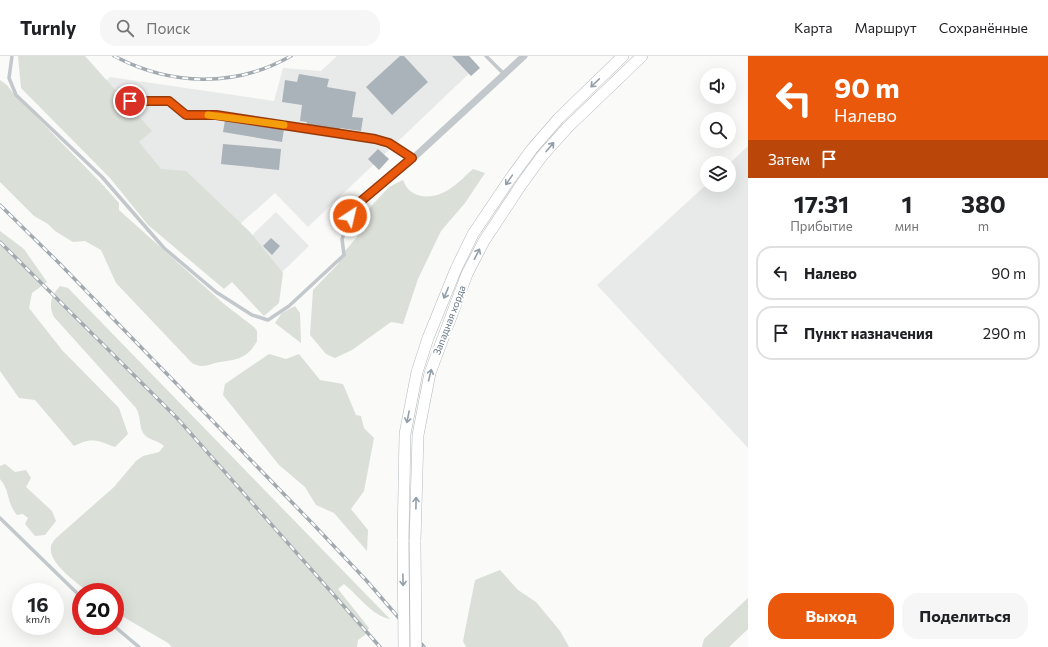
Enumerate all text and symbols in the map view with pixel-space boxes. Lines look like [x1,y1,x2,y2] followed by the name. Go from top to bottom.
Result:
[100,10,380,46] search box
[20,16,76,39] text: Turnly
[114,17,136,39] icon: search
[146,19,191,37] text: Поиск
[794,19,832,36] text: Карта
[854,19,917,36] text: Маршрут
[939,19,1028,36] text: Сохранённые
[700,68,736,192] map controls
[700,68,736,104] button: sound
[834,70,900,104] text: 90 m
[768,72,820,124] icon: left
[590,78,600,88] one-way arrow
[113,84,147,118] pin
[119,90,141,112] icon: arrive
[834,104,897,126] text: Налево
[700,112,736,148] button: search
[546,141,555,152] one-way arrow
[818,148,840,170] icon: arrive
[768,150,810,168] text: Затем
[700,156,736,192] button: layers
[505,174,513,185] one-way arrow
[794,189,849,218] text: 17:31
[901,189,912,218] text: 1
[961,189,1006,218] text: 380
[329,195,371,237] position arrow
[790,218,853,234] text: Прибытие
[895,218,919,234] text: мин
[978,218,989,234] text: m
[474,248,481,260] one-way arrow
[770,262,792,284] icon: left
[804,264,857,282] text: Налево
[991,264,1026,282] text: 90 m
[430,283,468,357] street label: Западная хорда
[442,287,449,299] one-way arrow
[770,322,792,344] icon: arrive
[804,324,933,342] text: Пункт назначения
[983,324,1026,342] text: 290 m
[426,368,434,381] one-way arrow
[404,410,412,423] one-way arrow
[412,497,420,510] one-way arrow
[399,573,407,586] one-way arrow
[72,583,124,635] speed limit sign: 20
[27,592,49,616] text: 16
[768,593,894,639] button: Выход
[902,593,1028,639] button: Поделиться
[26,613,50,625] text: km/h

